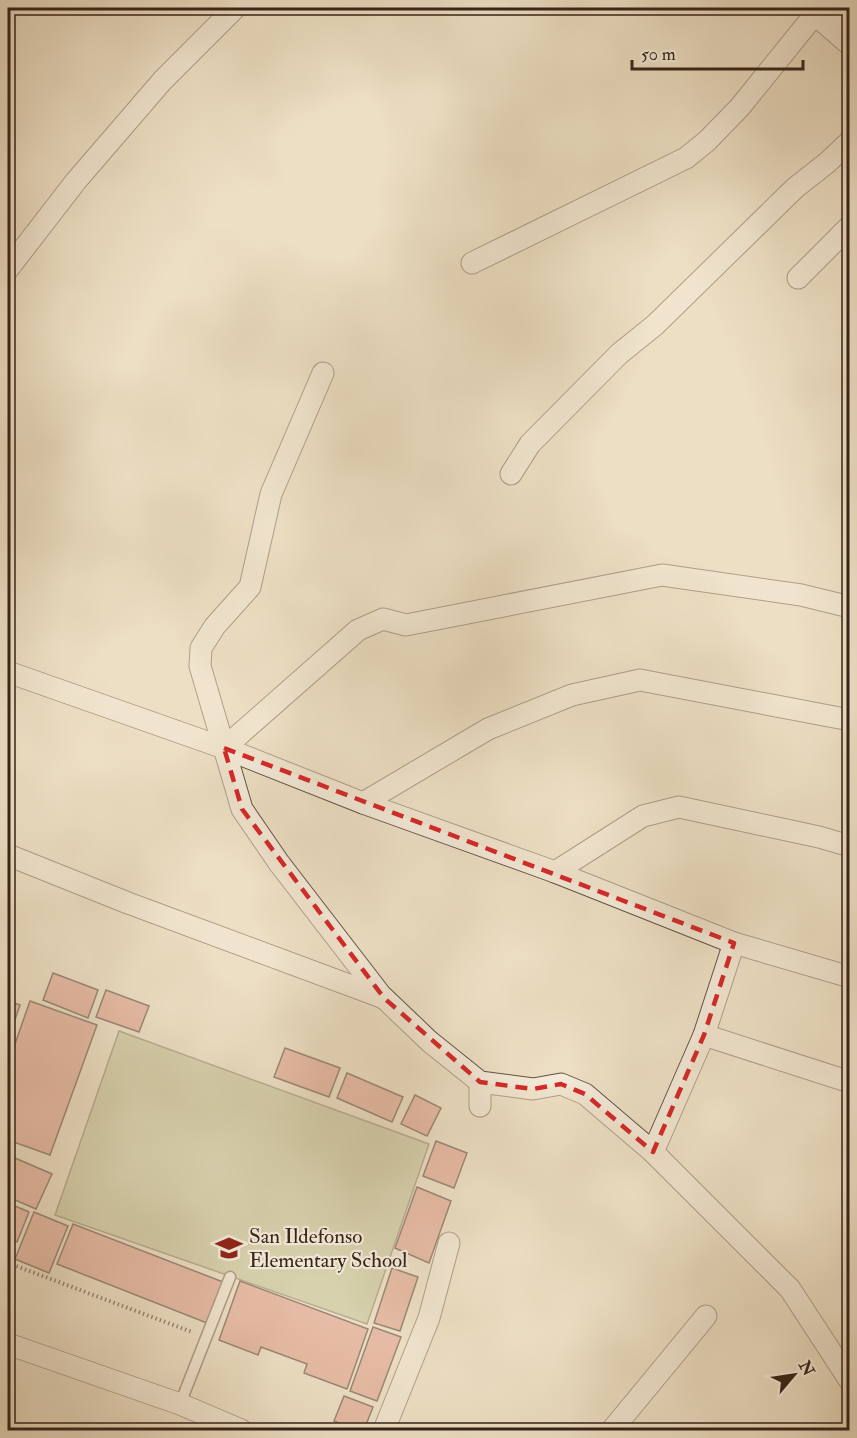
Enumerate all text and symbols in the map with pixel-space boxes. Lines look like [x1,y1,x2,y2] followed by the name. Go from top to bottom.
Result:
[632,33,803,71] scale bar
[641,43,676,66] text: 50 m
[249,1223,408,1274] place label: San Ildefonso Elementary School
[214,1233,244,1263] school or university icon: San Ildefonso Elementary School
[764,1345,824,1405] north arrow
[794,1356,819,1380] text: N

